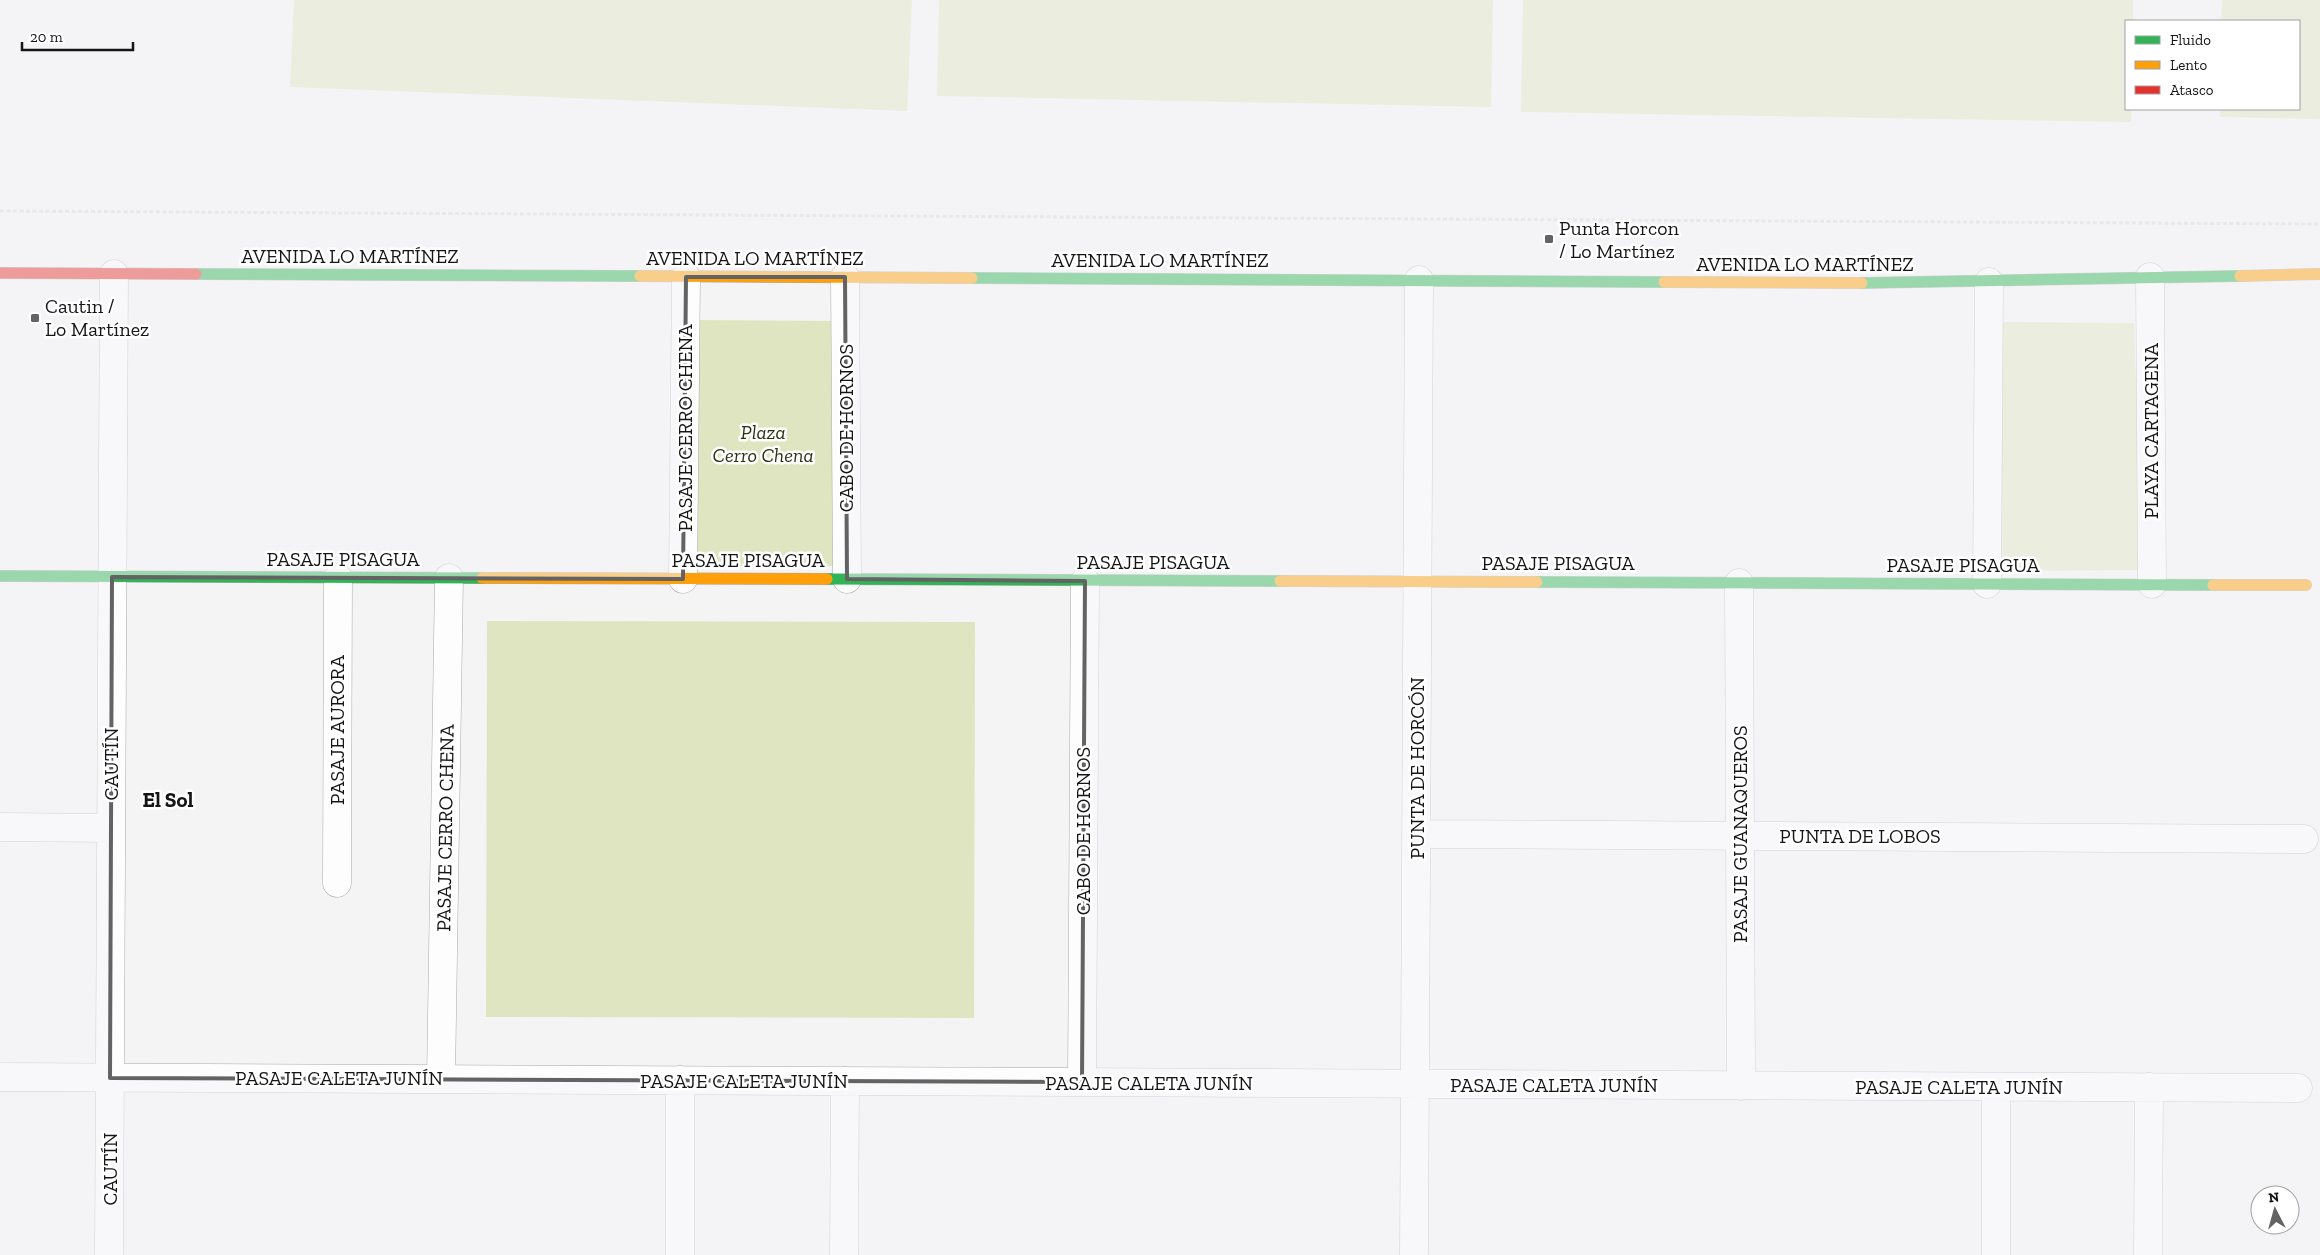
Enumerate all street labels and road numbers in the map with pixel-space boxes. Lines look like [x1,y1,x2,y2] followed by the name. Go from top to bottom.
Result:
[241,244,459,268] street label: AVENIDA LO MARTÍNEZ
[646,246,864,270] street label: AVENIDA LO MARTÍNEZ
[1051,248,1269,272] street label: AVENIDA LO MARTÍNEZ
[1696,252,1914,276] street label: AVENIDA LO MARTÍNEZ
[673,323,697,532] street label: PASAJE CERRO CHENA
[2139,342,2163,519] street label: PLAYA CARTAGENA
[834,344,858,512] street label: CABO DE HORNOS
[267,547,420,571] street label: PASAJE PISAGUA
[672,548,825,572] street label: PASAJE PISAGUA
[1077,550,1230,574] street label: PASAJE PISAGUA
[1482,551,1635,575] street label: PASAJE PISAGUA
[1887,553,2040,577] street label: PASAJE PISAGUA
[325,654,349,805] street label: PASAJE AURORA
[1405,677,1429,859] street label: PUNTA DE HORCÓN
[431,723,459,932] street label: PASAJE CERRO CHENA
[1728,725,1752,943] street label: PASAJE GUANAQUEROS
[99,727,123,800] street label: CAUTÍN
[1071,747,1095,915] street label: CABO DE HORNOS
[1779,824,1941,848] street label: PUNTA DE LOBOS
[235,1066,443,1090] street label: PASAJE CALETA JUNÍN
[640,1069,848,1093] street label: PASAJE CALETA JUNÍN
[1045,1071,1253,1095] street label: PASAJE CALETA JUNÍN
[1450,1073,1658,1097] street label: PASAJE CALETA JUNÍN
[1855,1075,2063,1099] street label: PASAJE CALETA JUNÍN
[98,1132,122,1205] street label: CAUTÍN

